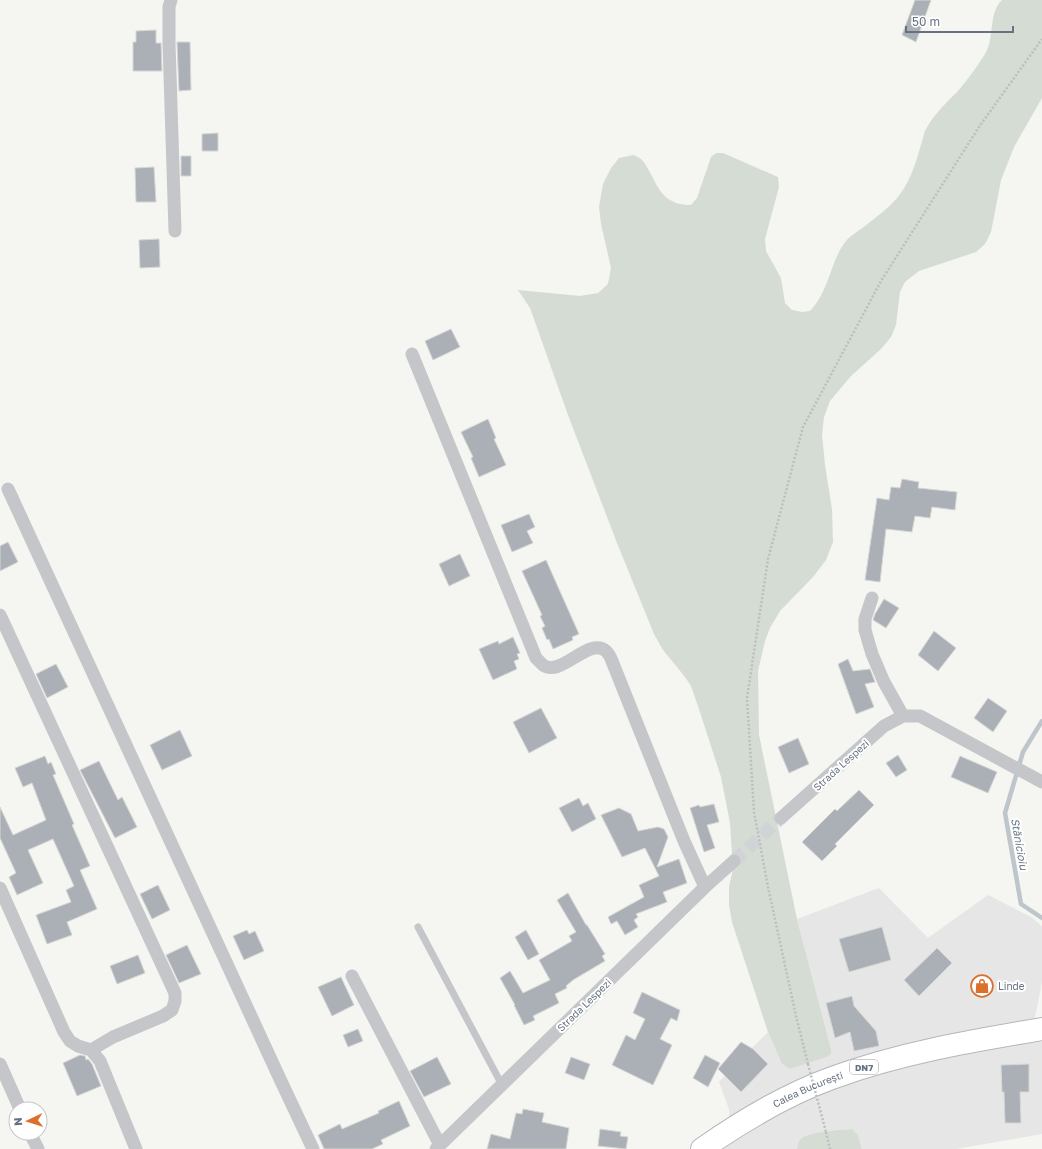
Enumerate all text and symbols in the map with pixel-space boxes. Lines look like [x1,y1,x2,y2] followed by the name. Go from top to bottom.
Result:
[906,8,1013,34] scale bar
[912,14,940,29] text: 50 m
[811,737,871,793] street label: Strada Lespezi
[1009,817,1031,872] water label: Stănicioiu
[969,973,995,999] shop icon: Linde
[555,976,613,1034] street label: Strada Lespezi
[998,980,1025,992] place label: Linde
[850,1060,878,1074] road number: DN7
[771,1069,845,1110] street label: Calea București
[8,1101,48,1141] north arrow
[11,1117,24,1126] text: N

